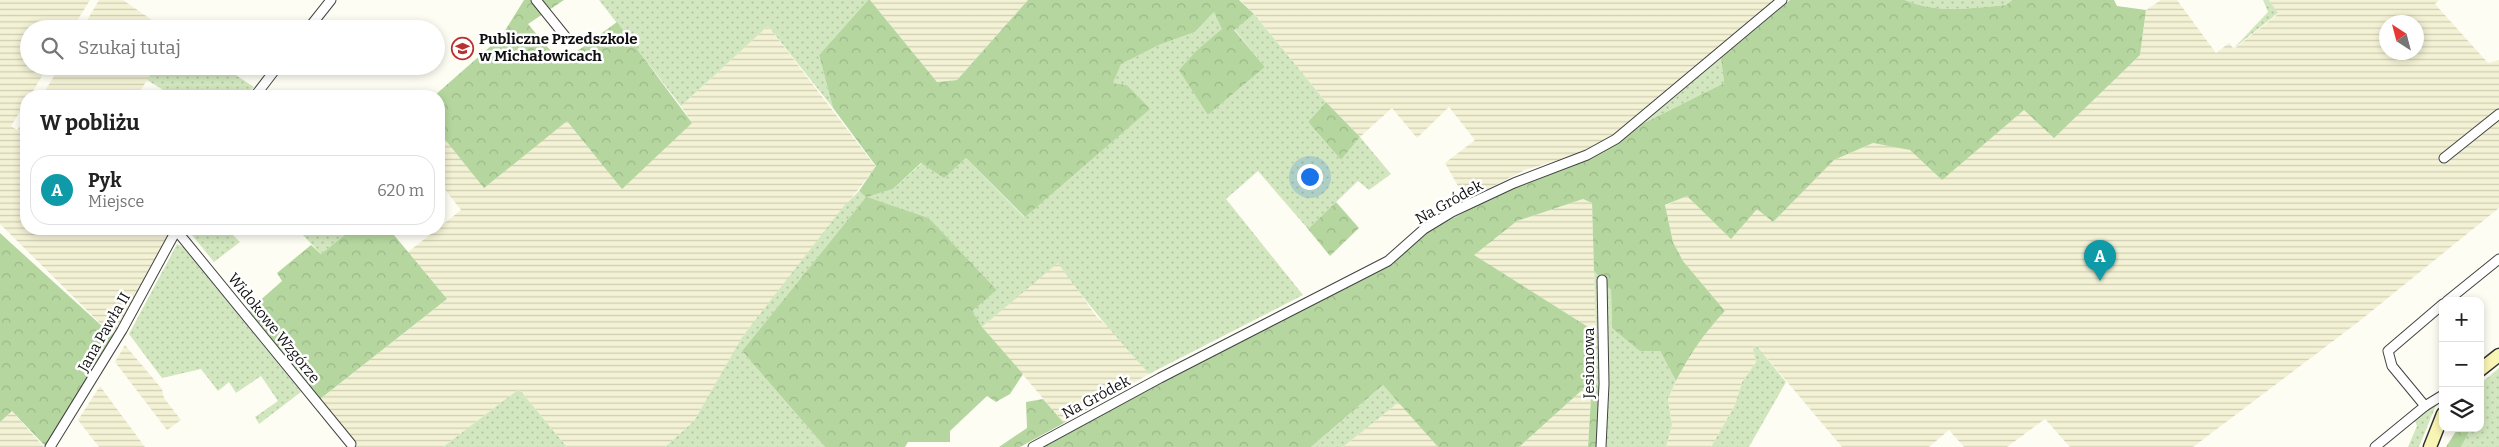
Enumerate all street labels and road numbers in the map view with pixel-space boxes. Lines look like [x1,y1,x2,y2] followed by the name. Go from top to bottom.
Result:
[1412,176,1486,228] street label: Na Gródek
[224,269,324,387] street label: Widokowe Wzgórze
[74,289,134,376] street label: Jana Pawła II
[1580,328,1598,399] street label: Jesionowa
[1059,371,1134,422] street label: Na Gródek

